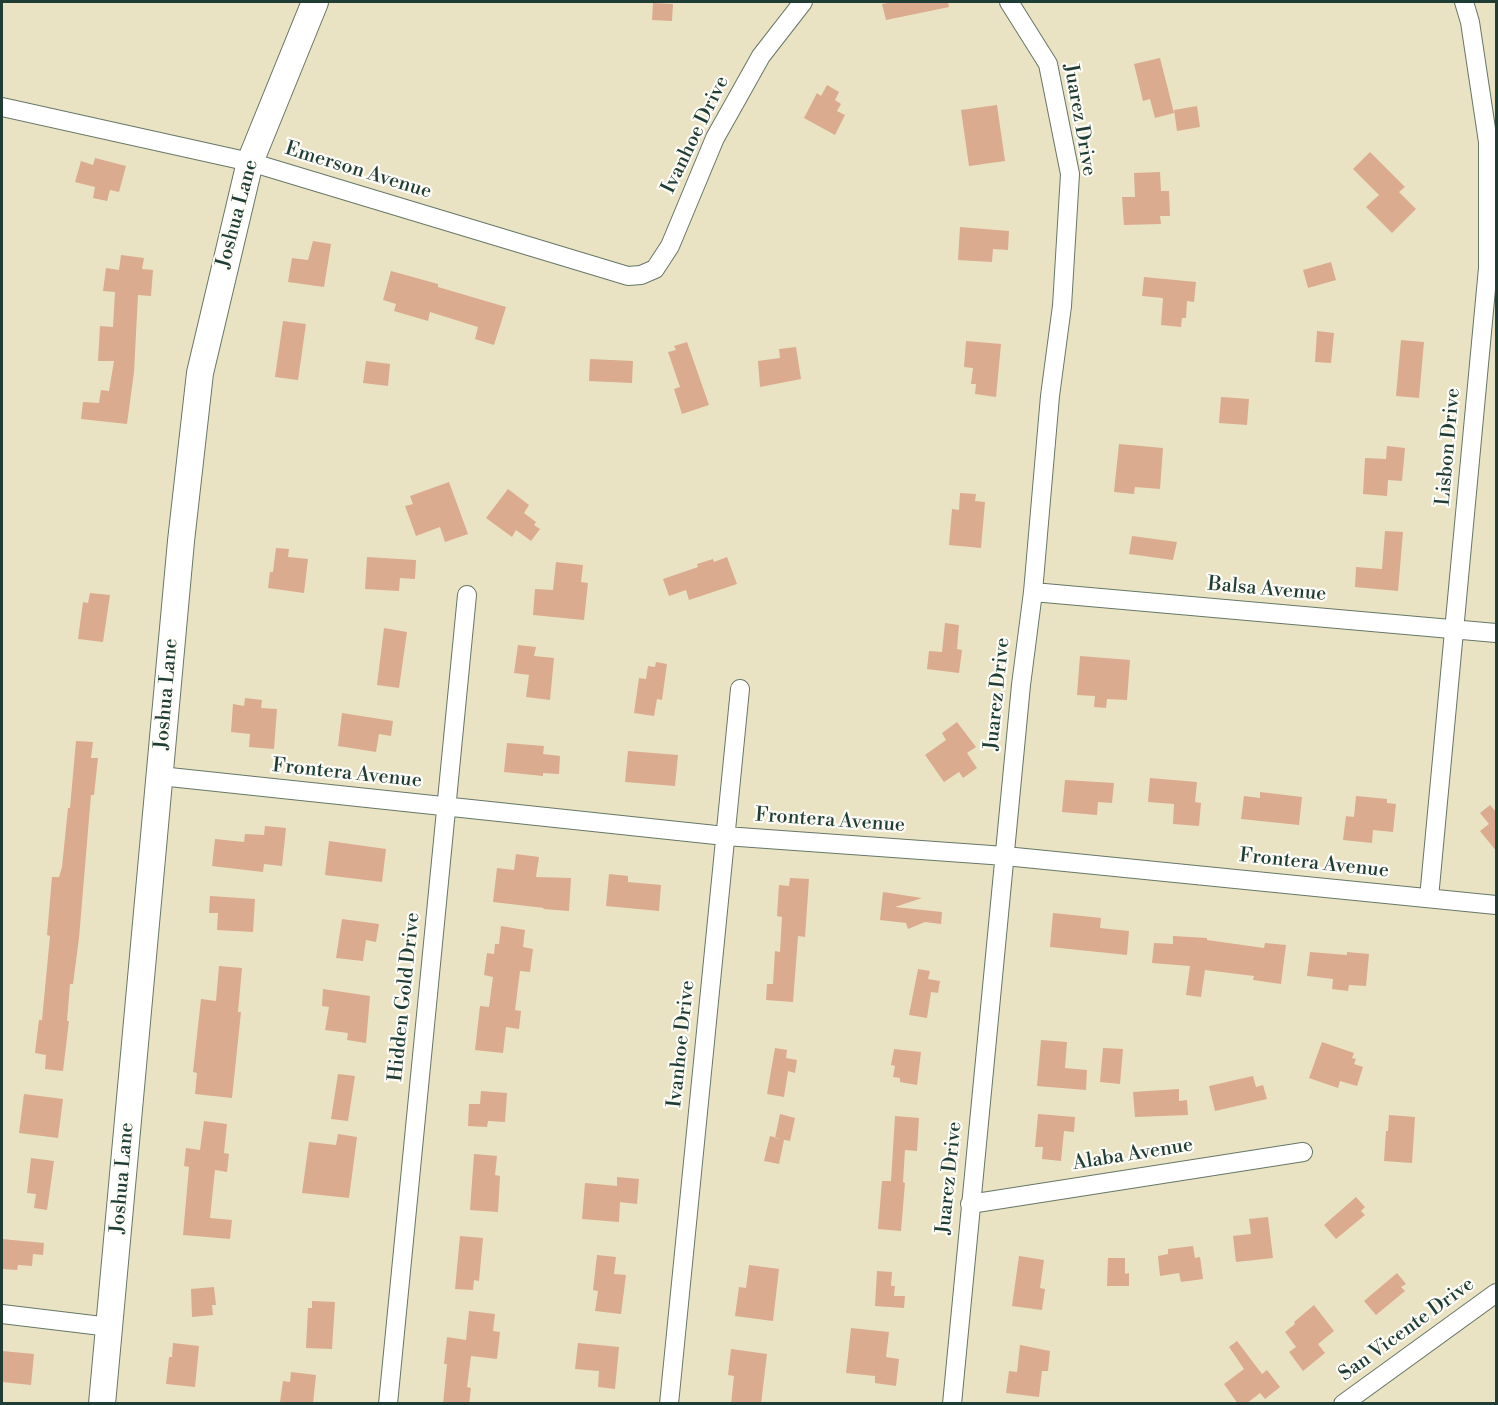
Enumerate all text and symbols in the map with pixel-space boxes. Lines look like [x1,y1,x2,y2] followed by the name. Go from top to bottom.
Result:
[1057,62,1101,178] street label: Juarez Drive
[657,72,735,198] street label: Ivanhoe Drive
[282,137,434,205] street label: Emerson Avenue
[212,157,264,271] street label: Joshua Lane
[1432,387,1466,507] street label: Lisbon Drive
[1207,573,1327,607] street label: Balsa Avenue
[980,636,1016,752] street label: Juarez Drive
[150,637,184,751] street label: Joshua Lane
[271,754,423,794] street label: Frontera Avenue
[754,804,906,838] street label: Frontera Avenue
[1238,844,1390,884] street label: Frontera Avenue
[384,911,426,1083] street label: Hidden Gold Drive
[663,979,701,1109] street label: Ivanhoe Drive
[932,1120,968,1236] street label: Juarez Drive
[106,1121,140,1235] street label: Joshua Lane
[1071,1134,1195,1176] street label: Alaba Avenue
[1335,1273,1479,1387] street label: San Vicente Drive

